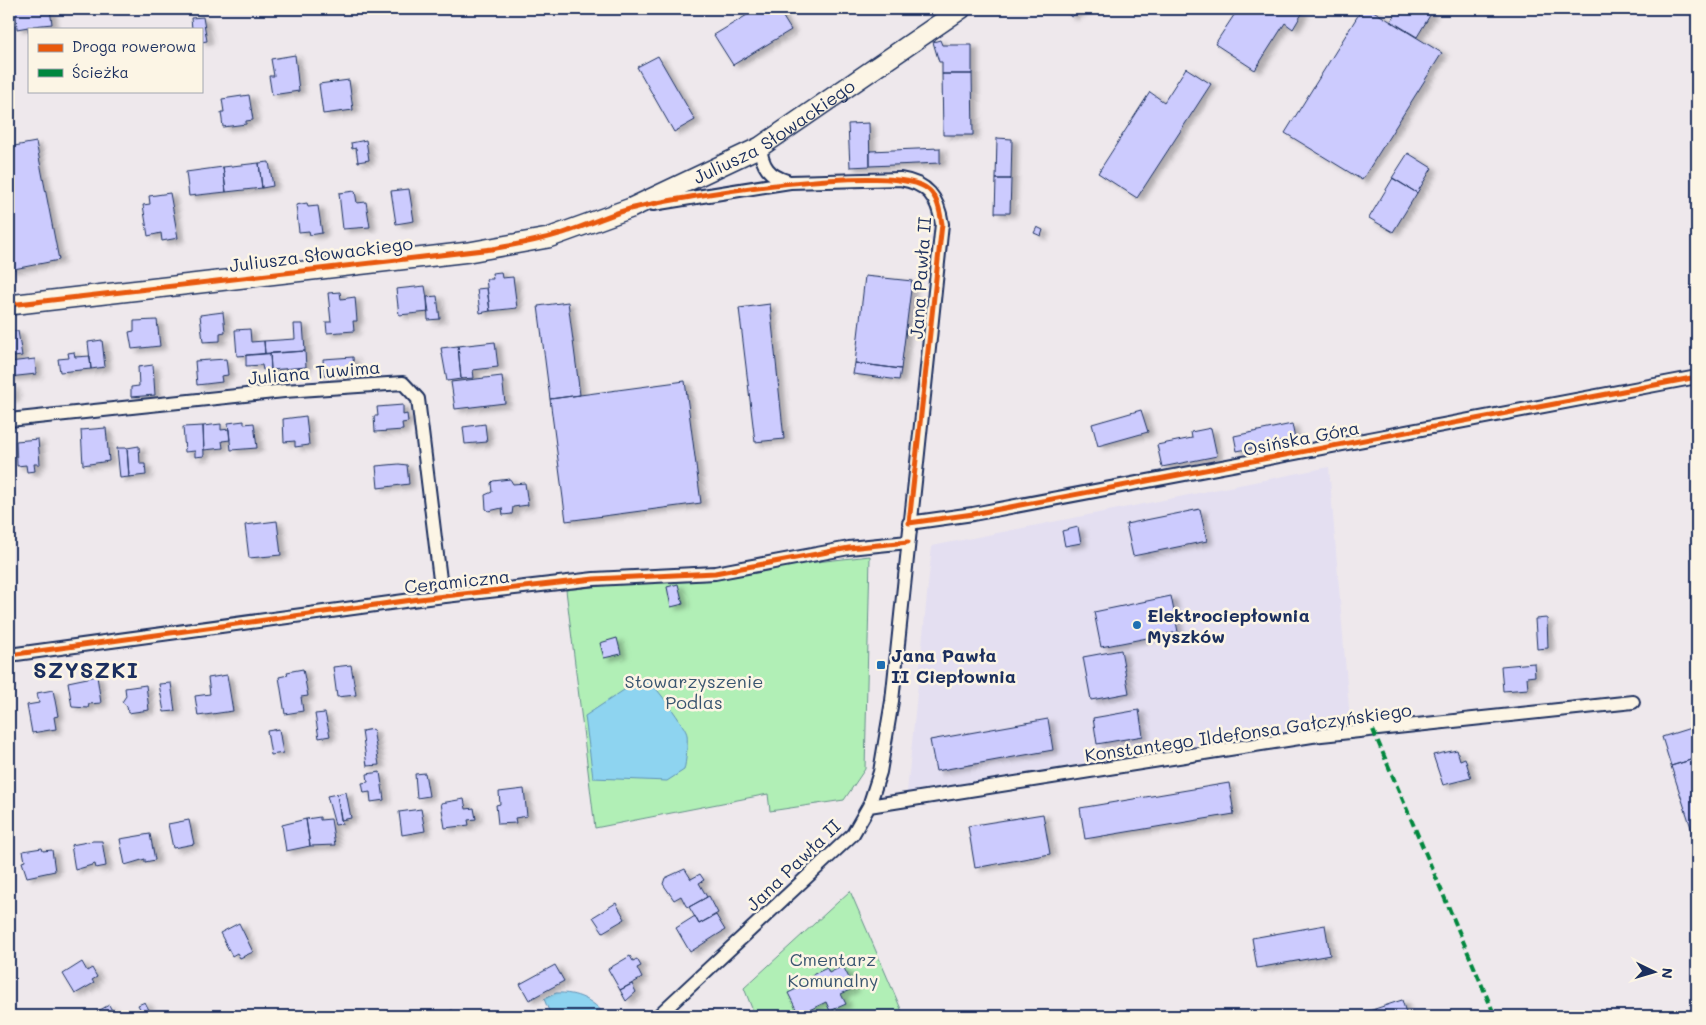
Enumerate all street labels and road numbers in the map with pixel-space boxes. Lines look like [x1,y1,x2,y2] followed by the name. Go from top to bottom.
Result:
[689,73,860,189] street label: Juliusza Słowackiego
[904,216,936,340] street label: Jana Pawła II
[228,231,415,277] street label: Juliusza Słowackiego
[247,354,381,390] street label: Juliana Tuwima
[1241,415,1361,461] street label: Osińska Góra
[403,564,511,598] street label: Ceramiczna
[1083,697,1413,767] street label: Konstantego Ildefonsa Gałczyńskiego
[741,814,846,916] street label: Jana Pawła II

